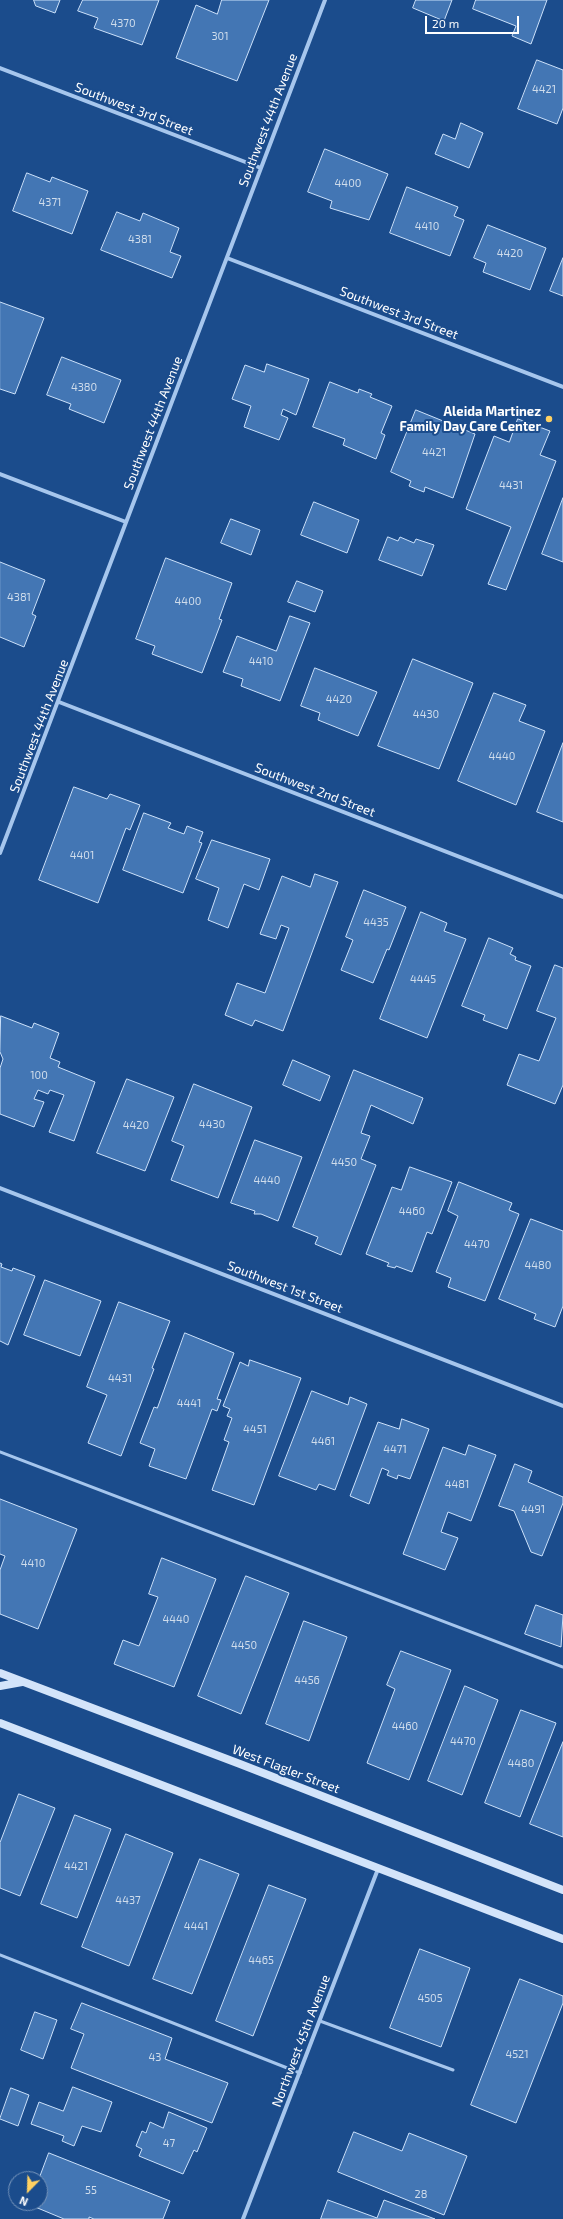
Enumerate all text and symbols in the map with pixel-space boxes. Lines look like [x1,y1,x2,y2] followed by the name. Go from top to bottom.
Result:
[427,8,521,34] scale bar
[110,16,136,30] house number: 4370
[432,16,459,30] text: 20 m
[211,29,229,43] house number: 301
[235,51,301,189] street label: Southwest 44th Avenue
[73,79,195,139] street label: Southwest 3rd Street
[532,82,556,96] house number: 4421
[335,176,361,190] house number: 4400
[39,195,61,209] house number: 4371
[415,219,439,233] house number: 4410
[128,232,152,246] house number: 4381
[497,246,523,260] house number: 4420
[338,283,460,343] street label: Southwest 3rd Street
[120,354,186,492] street label: Southwest 44th Avenue
[71,380,97,394] house number: 4380
[399,404,541,435] place label: Aleida Martinez Family Day Care Center
[544,414,554,424] marker: Aleida Martinez Family Day Care Center
[422,445,446,459] house number: 4421
[499,478,523,492] house number: 4431
[7,590,31,604] house number: 4381
[175,594,201,608] house number: 4400
[249,654,273,668] house number: 4410
[6,657,72,795] street label: Southwest 44th Avenue
[326,692,352,706] house number: 4420
[413,707,439,721] house number: 4430
[489,749,515,763] house number: 4440
[252,760,378,820] street label: Southwest 2nd Street
[70,848,94,862] house number: 4401
[363,915,389,929] house number: 4435
[410,972,436,986] house number: 4445
[30,1068,48,1082] house number: 100
[199,1117,225,1131] house number: 4430
[123,1118,149,1132] house number: 4420
[331,1155,357,1169] house number: 4450
[254,1173,280,1187] house number: 4440
[399,1204,425,1218] house number: 4460
[464,1237,490,1251] house number: 4470
[225,1258,345,1316] street label: Southwest 1st Street
[525,1258,551,1272] house number: 4480
[108,1371,132,1385] house number: 4431
[177,1396,201,1410] house number: 4441
[243,1422,267,1436] house number: 4451
[311,1434,335,1448] house number: 4461
[383,1442,407,1456] house number: 4471
[445,1477,469,1491] house number: 4481
[521,1502,545,1516] house number: 4491
[21,1556,45,1570] house number: 4410
[163,1612,189,1626] house number: 4440
[231,1638,257,1652] house number: 4450
[294,1673,320,1687] house number: 4456
[392,1719,418,1733] house number: 4460
[450,1734,476,1748] house number: 4470
[230,1741,342,1797] street label: West Flagler Street
[508,1756,534,1770] house number: 4480
[64,1859,88,1873] house number: 4421
[115,1893,141,1907] house number: 4437
[184,1919,208,1933] house number: 4441
[248,1953,274,1967] house number: 4465
[269,1973,333,2109] street label: Northwest 45th Avenue
[417,1991,443,2005] house number: 4505
[505,2047,529,2061] house number: 4521
[149,2050,161,2064] house number: 43
[163,2136,175,2150] house number: 47
[8,2171,48,2211] north arrow
[85,2183,97,2197] house number: 55
[415,2187,427,2201] house number: 28
[17,2194,30,2209] text: N

